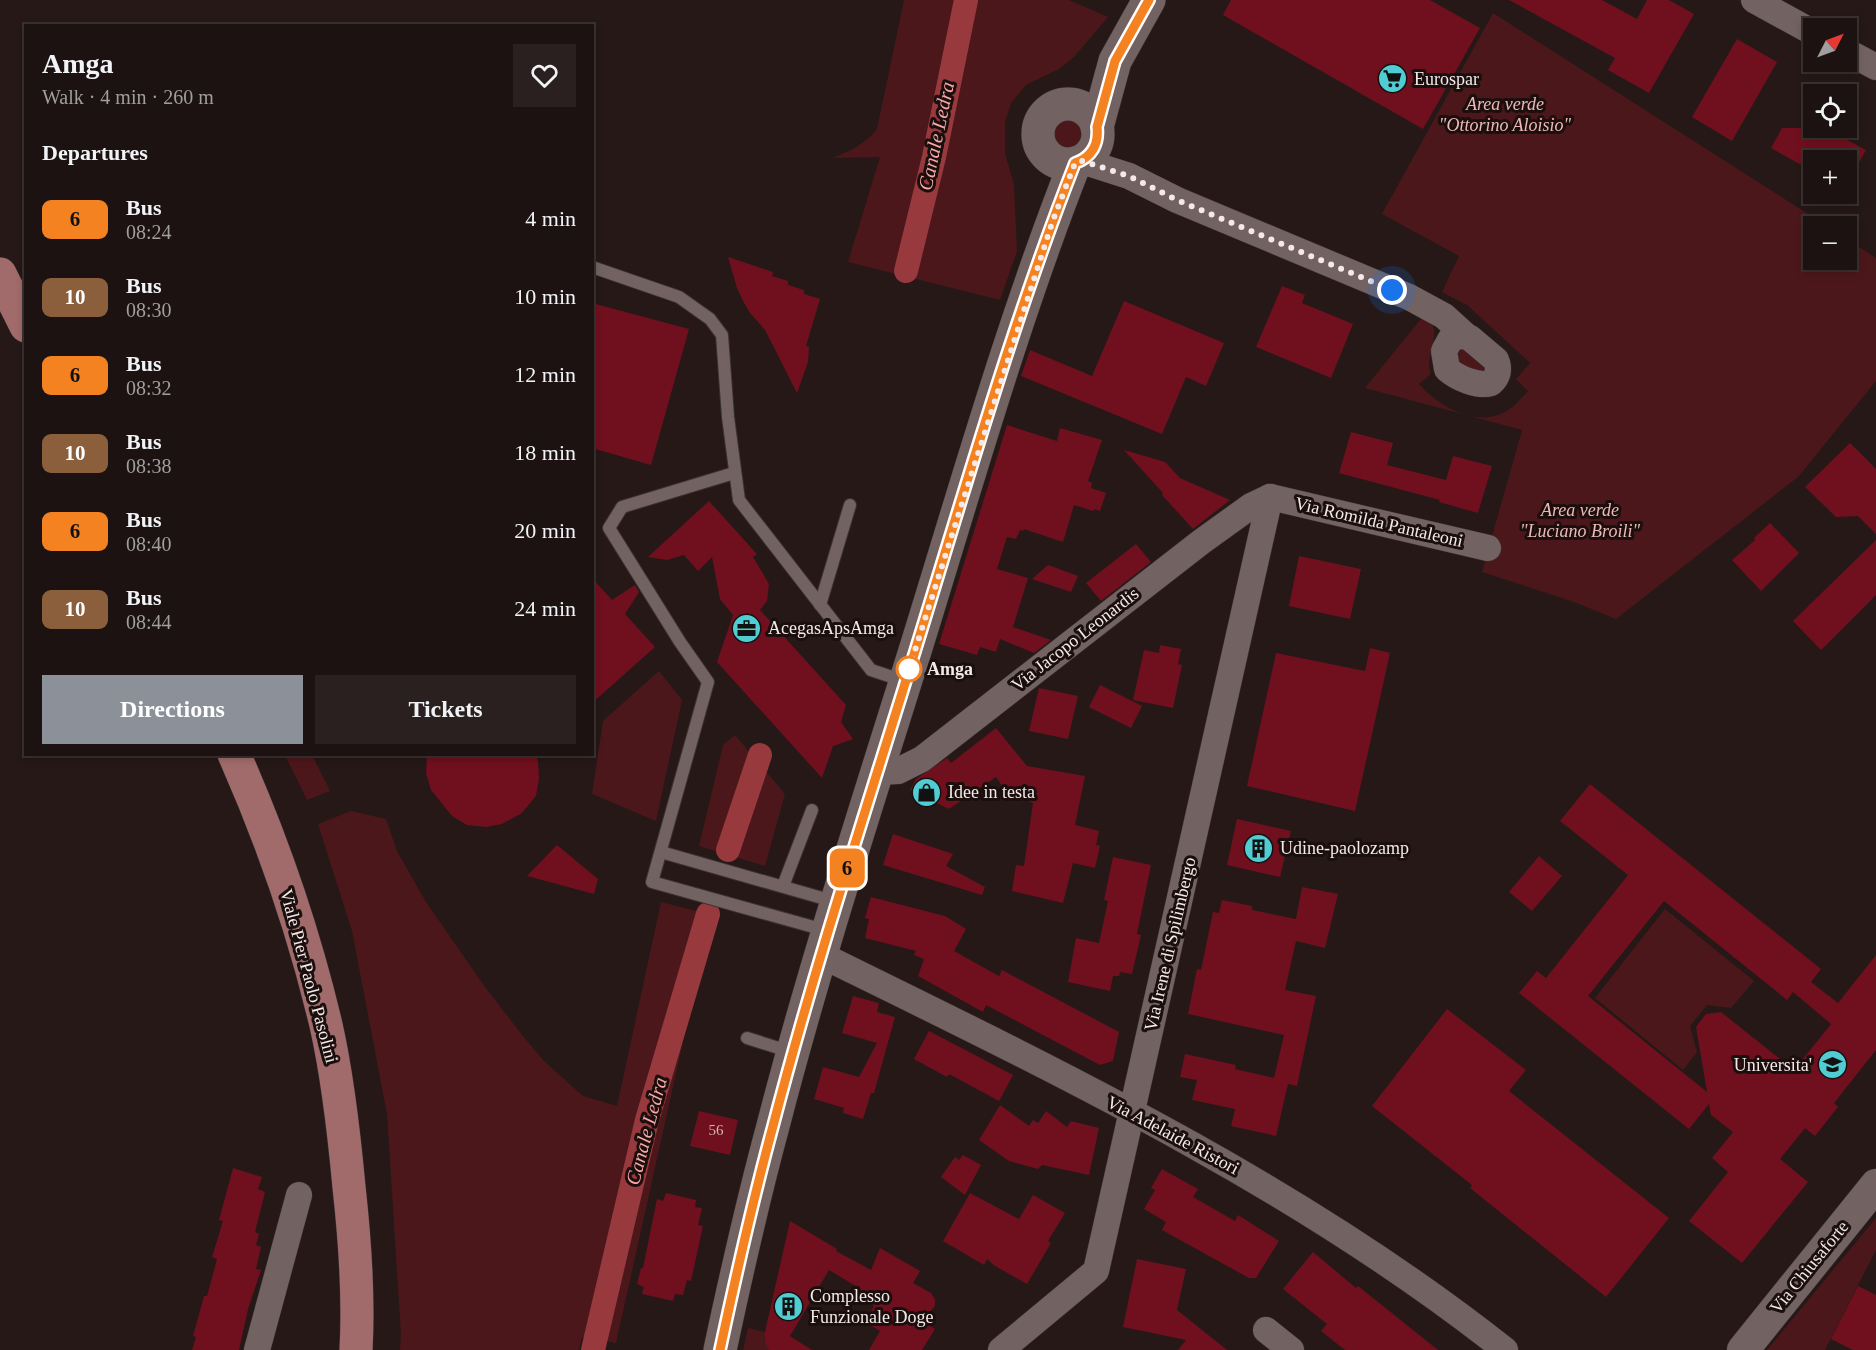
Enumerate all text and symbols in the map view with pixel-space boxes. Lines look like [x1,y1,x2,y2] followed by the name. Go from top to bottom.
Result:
[1803,18,1857,72] north arrow
[1803,18,1857,270] map controls
[513,44,576,107] button: heart
[42,48,114,79] text: Amga
[1377,63,1409,95] supermarket icon: Eurospar
[1414,69,1479,89] place label: Eurospar
[914,80,958,192] water label: Canale Ledra
[1803,84,1857,138] button: locate
[42,86,214,108] text: Walk · 4 min · 260 m
[1439,94,1572,135] park label: Area verde "Ottorino Aloisio"
[42,140,148,165] text: Departures
[1803,150,1857,204] button: +
[126,195,161,220] text: Bus
[525,206,576,231] text: 4 min
[70,207,80,231] text: 6
[1803,216,1857,270] button: −
[126,221,172,243] text: 08:24
[126,273,161,298] text: Bus
[1377,275,1407,305] your location
[514,284,576,309] text: 10 min
[65,285,86,309] text: 10
[126,299,172,321] text: 08:30
[126,351,161,376] text: Bus
[514,362,576,387] text: 12 min
[70,363,80,387] text: 6
[126,377,172,399] text: 08:32
[126,429,161,454] text: Bus
[514,440,576,465] text: 18 min
[65,441,86,465] text: 10
[126,455,172,477] text: 08:38
[1293,493,1465,551] street label: Via Romilda Pantaleoni
[1520,500,1640,541] park label: Area verde "Luciano Broili"
[126,507,161,532] text: Bus
[514,518,576,543] text: 20 min
[70,519,80,543] text: 6
[126,533,172,555] text: 08:40
[1007,583,1143,695] street label: Via Jacopo Leonardis
[126,585,161,610] text: Bus
[514,596,576,621] text: 24 min
[65,597,86,621] text: 10
[126,611,172,633] text: 08:44
[731,612,763,644] office icon: AcegasApsAmga
[768,618,894,638] place label: AcegasApsAmga
[896,656,922,682] marker: Amga
[927,659,973,679] place label: Amga
[42,675,303,744] button: Directions
[315,675,576,744] button: Tickets
[911,776,943,808] shop icon: Idee in testa
[948,782,1035,802] place label: Idee in testa
[1243,832,1275,864] building icon: Udine-paolozamp
[1280,838,1409,858] place label: Udine-paolozamp
[828,848,866,888] line badge: 6
[1140,855,1200,1033] street label: Via Irene di Spilimbergo
[842,856,852,880] text: 6
[276,887,342,1065] street label: Viale Pier Paolo Pasolini
[1817,1049,1849,1081] school or university icon: Universita'
[1734,1055,1812,1075] place label: Universita'
[621,1075,671,1187] water label: Canale Ledra
[1103,1092,1243,1178] street label: Via Adelaide Ristori
[709,1122,724,1138] house number: 56
[1766,1217,1852,1317] street label: Via Chiusaforte
[810,1286,933,1327] place label: Complesso Funzionale Doge
[773,1290,805,1322] building icon: Complesso Funzionale Doge

